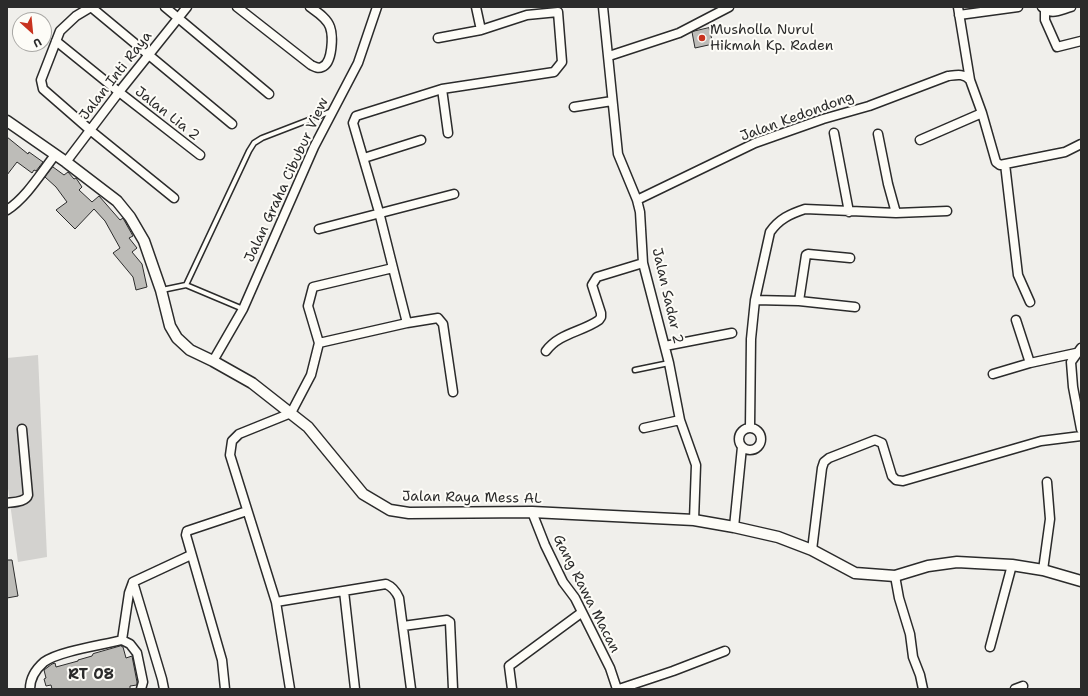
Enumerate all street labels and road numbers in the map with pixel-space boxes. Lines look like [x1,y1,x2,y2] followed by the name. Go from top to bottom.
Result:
[76,28,156,124] street label: Jalan Inti Raya
[131,84,203,144] street label: Jalan Lia 2
[738,89,856,145] street label: Jalan Kedondong
[241,95,333,265] street label: Jalan Graha Cibubur View
[648,246,686,346] street label: Jalan Sadar 2
[402,488,542,508] street label: Jalan Raya Mess AL
[549,532,623,656] street label: Gang Rawa Macan

